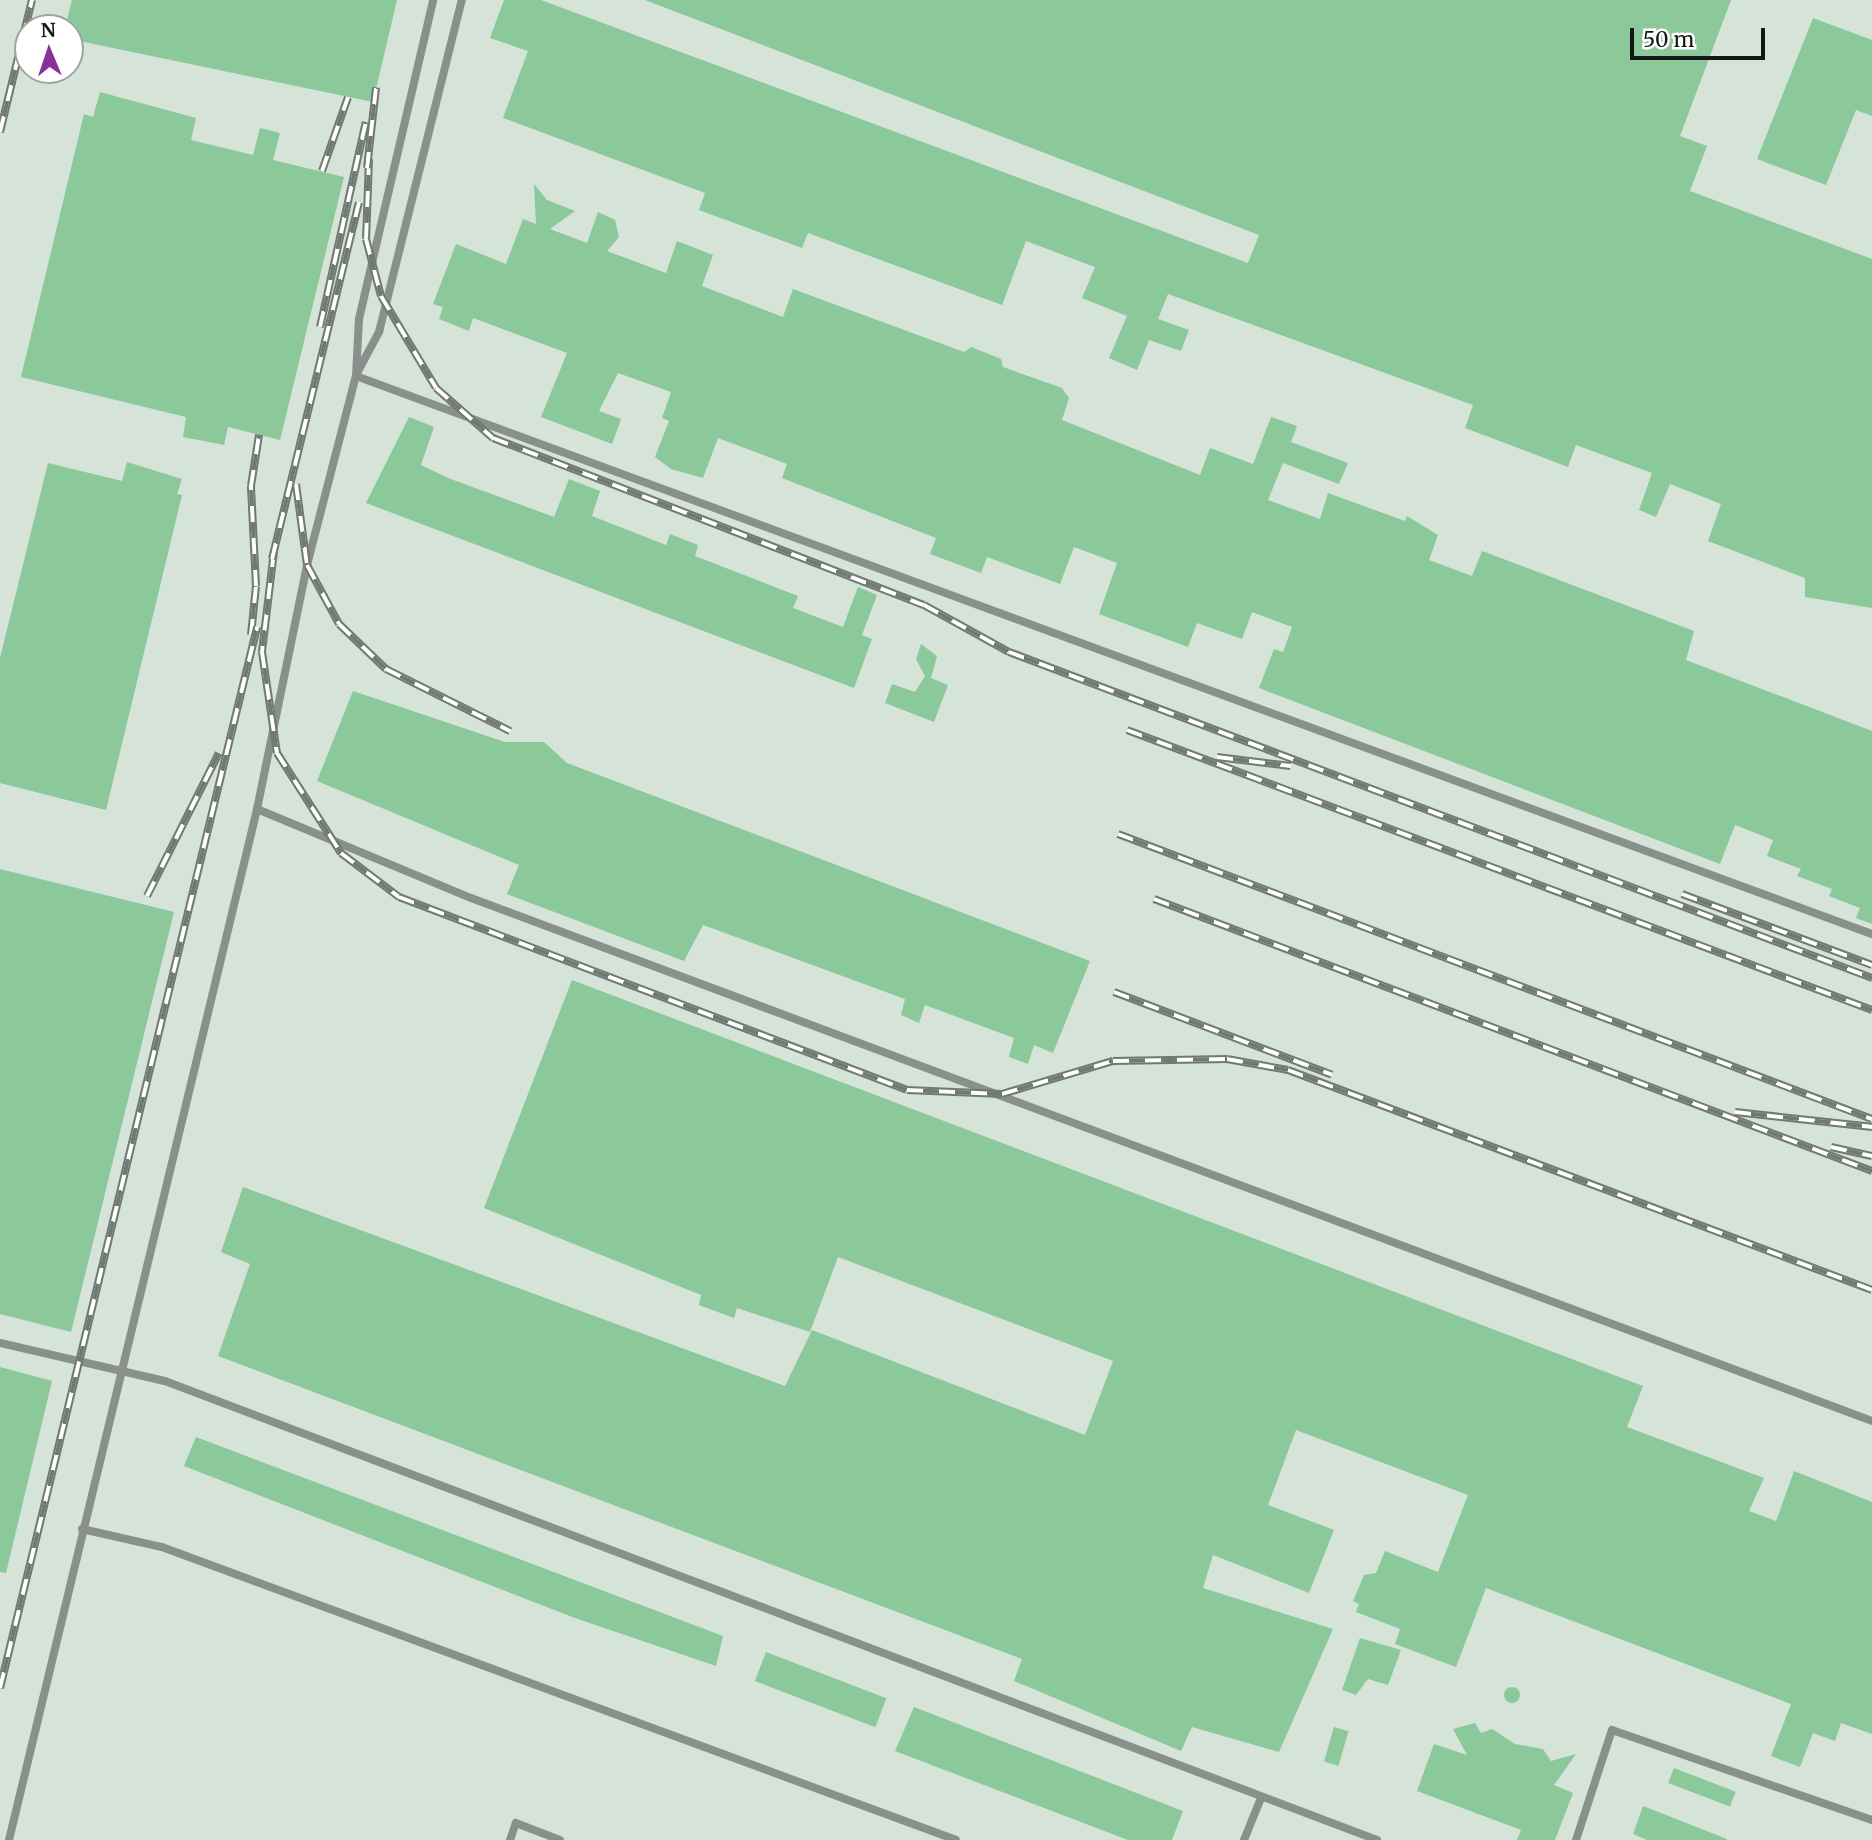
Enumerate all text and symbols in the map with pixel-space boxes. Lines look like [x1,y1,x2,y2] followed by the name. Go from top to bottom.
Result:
[14,14,84,84] north arrow
[1634,14,1769,58] scale bar
[40,18,56,42] text: N
[1643,26,1694,53] text: 50 m

